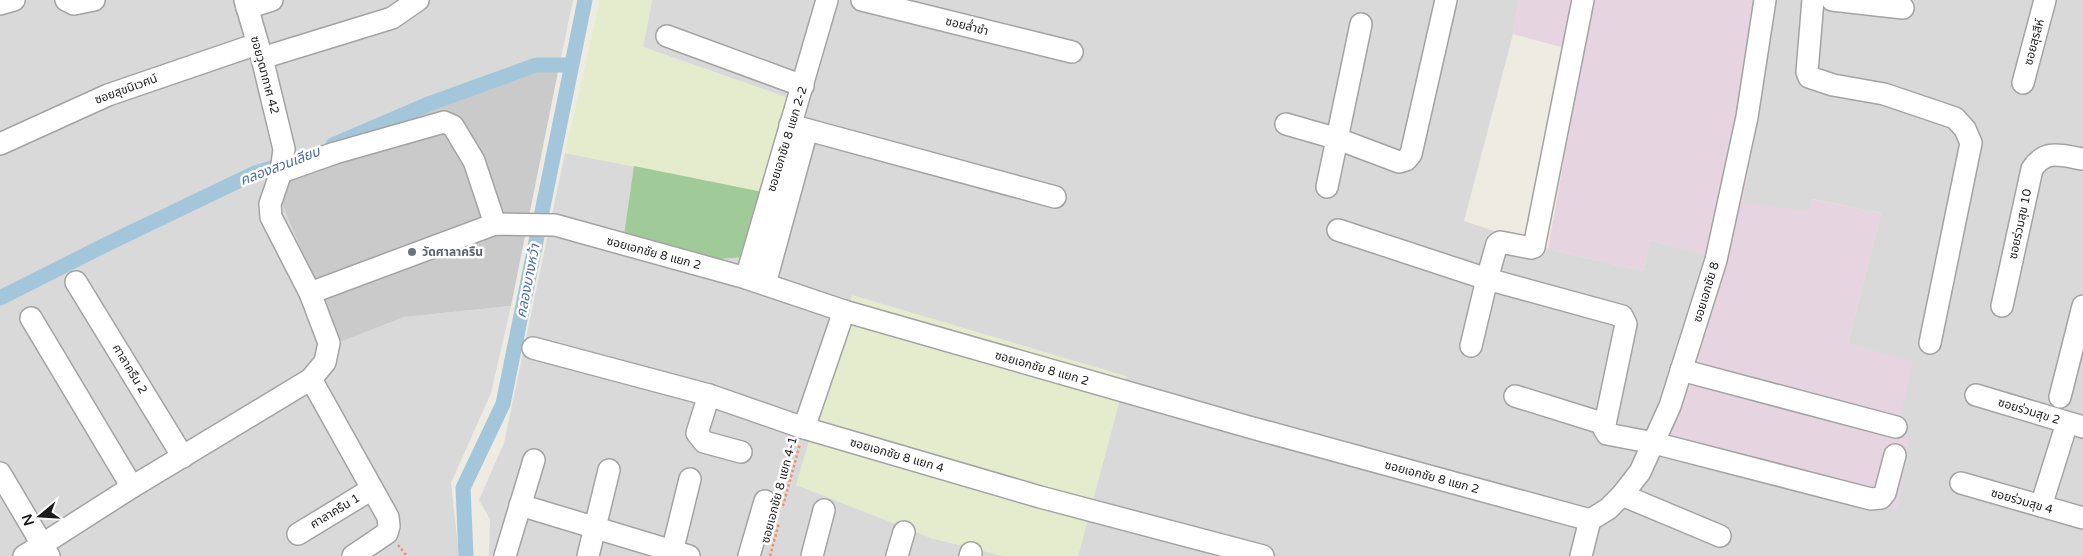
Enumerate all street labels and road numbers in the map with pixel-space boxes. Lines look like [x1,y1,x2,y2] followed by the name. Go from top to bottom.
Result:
[944,12,990,38] street label: ซอยล่ำชำ
[2021,17,2047,67] street label: ซอยสุรสีห์
[248,34,282,116] street label: ซอยวุฒากาศ 42
[93,71,159,107] street label: ซอยสุขนิเวศน์
[764,85,810,193] street label: ซอยเอกชัย 8 แยก 2-2
[2006,187,2034,260] street label: ซอยร่วมสุข 10
[605,234,703,272] street label: ซอยเอกชัย 8 แยก 2
[1690,260,1722,324] street label: ซอยเอกชัย 8
[110,342,150,396] street label: ศาลาครืน 2
[993,348,1091,388] street label: ซอยเอกชัย 8 แยก 2
[1996,395,2062,427] street label: ซอยร่วมสุข 2
[758,435,800,545] street label: ซอยเอกชัย 8 แยก 4-1
[848,435,946,475] street label: ซอยเอกชัย 8 แยก 4
[1383,458,1481,496] street label: ซอยเอกชัย 8 แยก 2
[1989,485,2055,517] street label: ซอยร่วมสุข 4
[308,491,362,531] street label: ศาลาครืน 1

